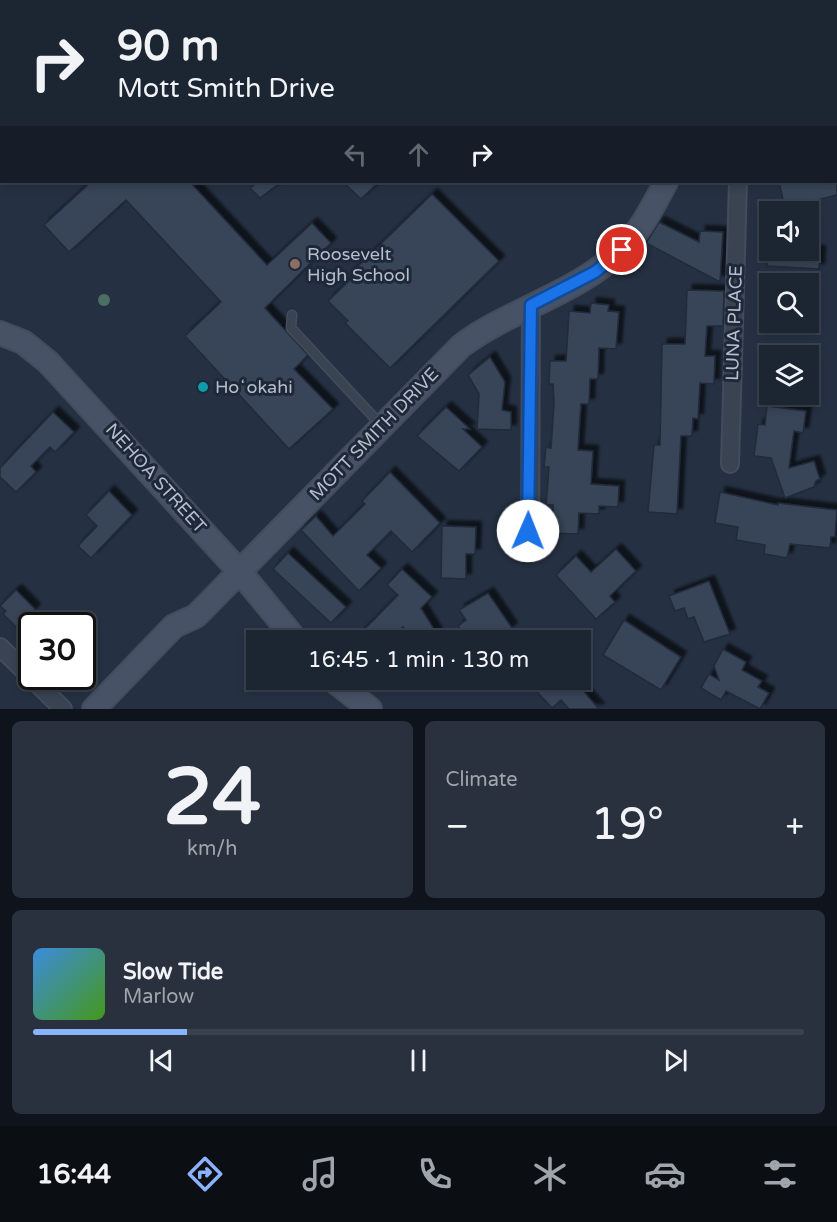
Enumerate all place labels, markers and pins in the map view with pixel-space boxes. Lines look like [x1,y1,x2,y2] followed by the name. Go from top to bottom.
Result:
[596,224,647,275] pin
[307,243,410,286] place label: Roosevelt High School
[288,257,302,271] marker: Roosevelt High School
[215,376,293,398] place label: Hoʻokahi
[196,380,210,394] marker: Hoʻokahi

